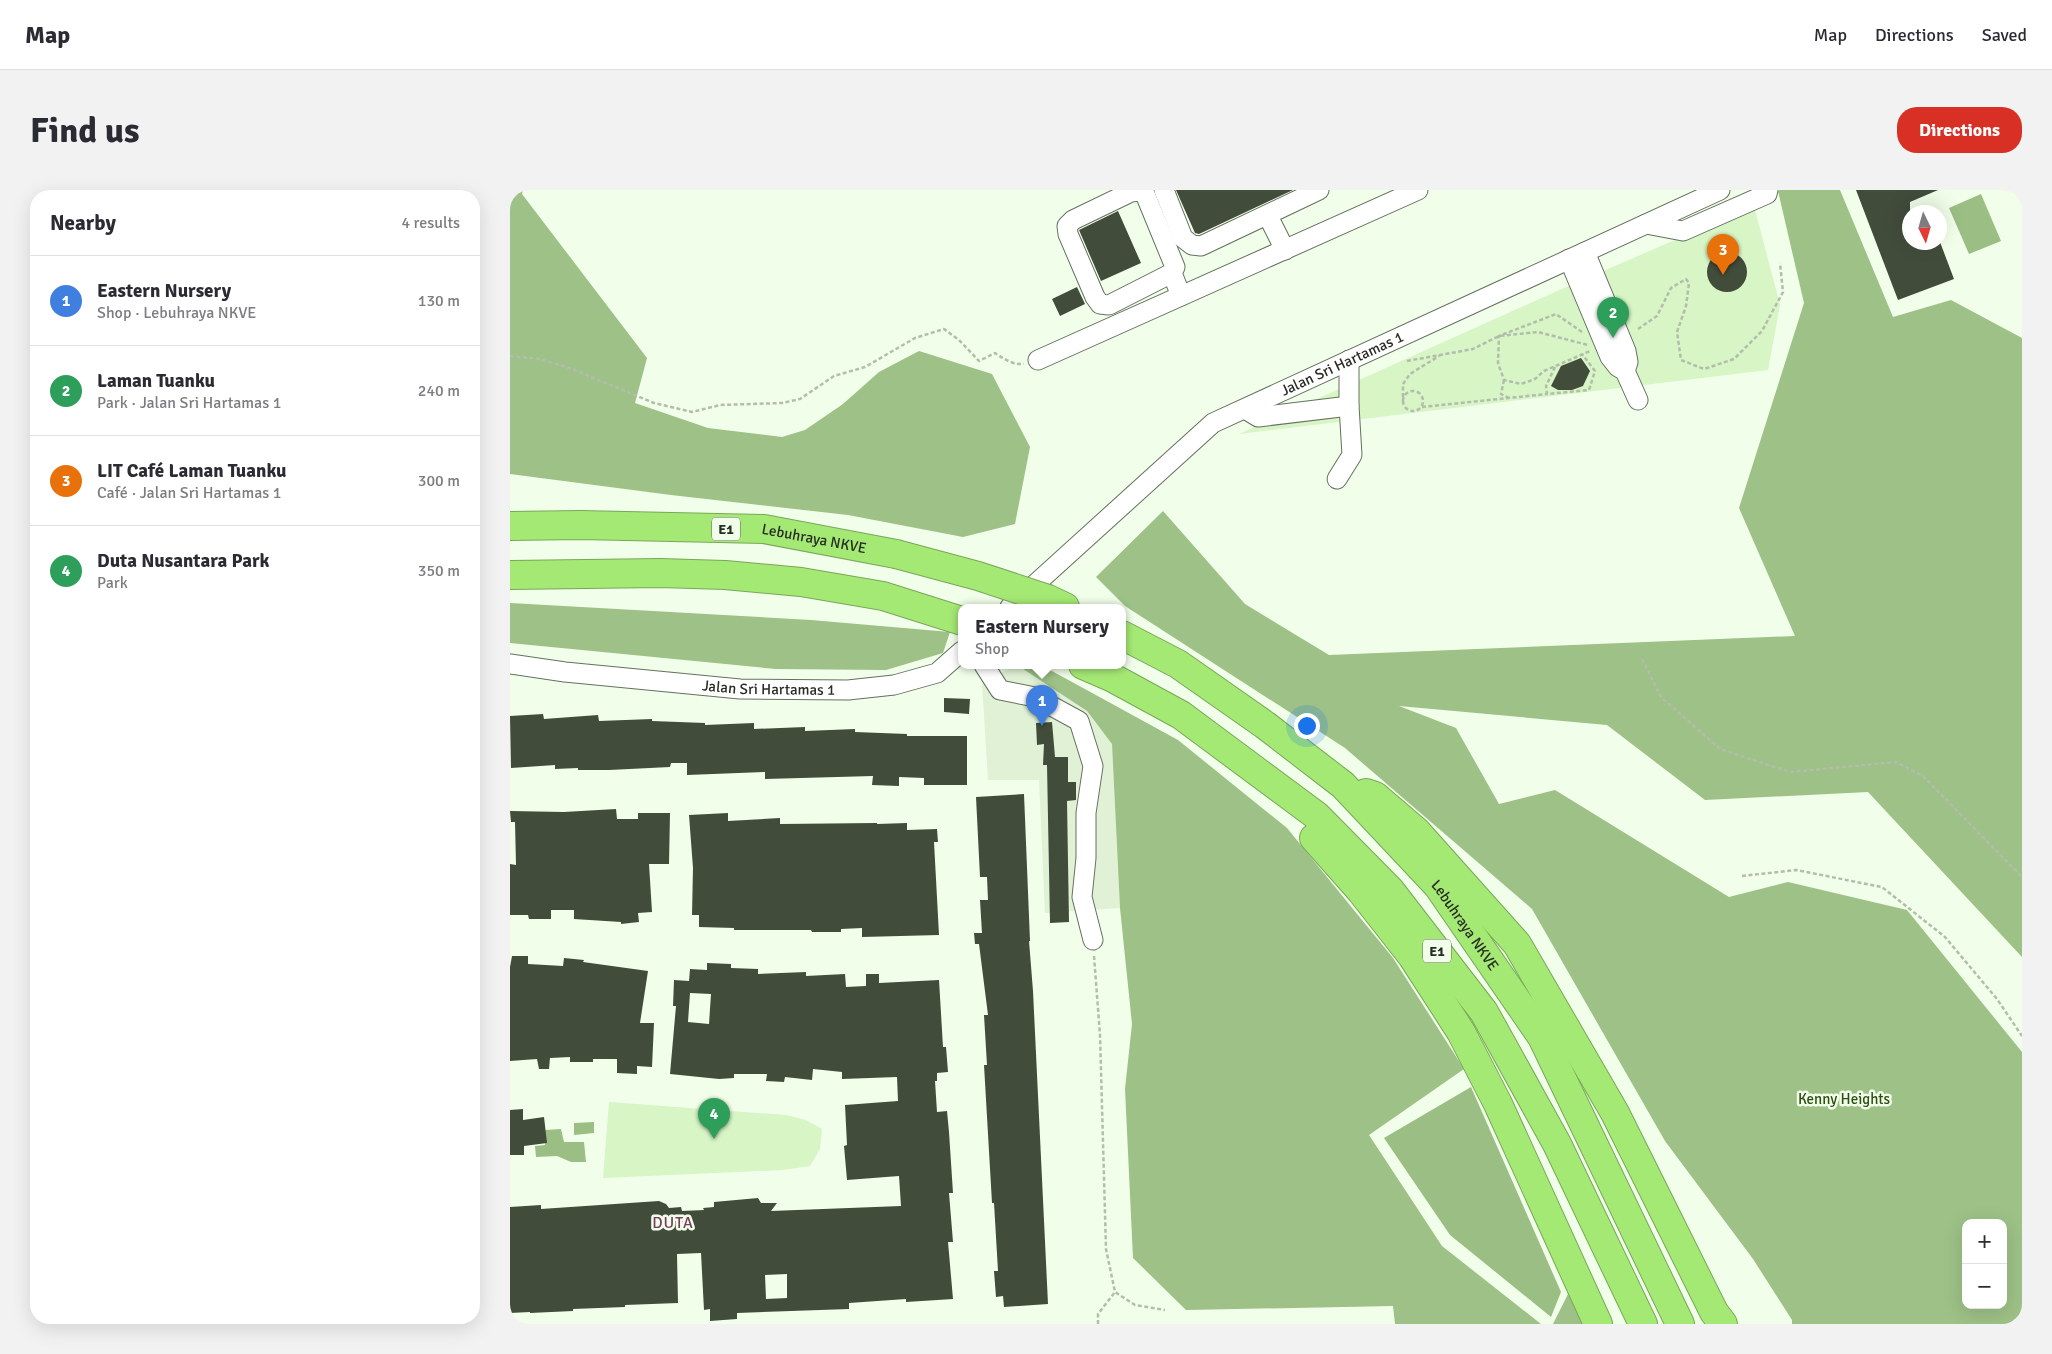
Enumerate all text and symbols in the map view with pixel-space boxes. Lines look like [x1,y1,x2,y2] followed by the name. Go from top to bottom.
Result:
[25,20,70,50] text: Map
[1814,24,1847,46] text: Map
[1875,24,1954,46] text: Directions
[1982,24,2027,46] text: Saved
[1897,107,2022,153] button: Directions
[30,109,140,152] text: Find us
[1902,205,1947,250] north arrow
[50,210,116,236] text: Nearby
[401,213,460,233] text: 4 results
[1707,234,1739,275] pin: 3
[97,279,231,303] text: Eastern Nursery
[62,291,70,311] text: 1
[418,291,460,311] text: 130 m
[1597,297,1629,338] pin: 2
[97,303,256,323] text: Shop · Lebuhraya NKVE
[1278,328,1406,400] street label: Jalan Sri Hartamas 1
[97,369,215,393] text: Laman Tuanku
[62,381,70,401] text: 2
[418,381,460,401] text: 240 m
[97,393,281,413] text: Park · Jalan Sri Hartamas 1
[97,459,287,483] text: LIT Café Laman Tuanku
[62,471,70,491] text: 3
[418,471,460,491] text: 300 m
[97,483,282,503] text: Café · Jalan Sri Hartamas 1
[712,518,740,540] road number: E1
[760,520,868,557] street label: Lebuhraya NKVE
[97,549,270,573] text: Duta Nusantara Park
[62,561,70,581] text: 4
[418,561,460,581] text: 350 m
[97,573,128,593] text: Park
[958,604,1126,669] popup
[975,615,1109,639] text: Eastern Nursery
[975,639,1009,659] text: Shop
[701,676,835,699] street label: Jalan Sri Hartamas 1
[1026,685,1058,726] pin: 1
[1294,713,1320,739] your location
[1428,876,1503,974] street label: Lebuhraya NKVE
[1423,939,1451,962] road number: E1
[1798,1090,1891,1108] park label: Kenny Heights
[698,1098,730,1139] pin: 4
[652,1213,694,1233] district label: DUTA
[1962,1219,2007,1309] map controls
[1962,1219,2007,1264] button: +
[1962,1264,2007,1309] button: −

